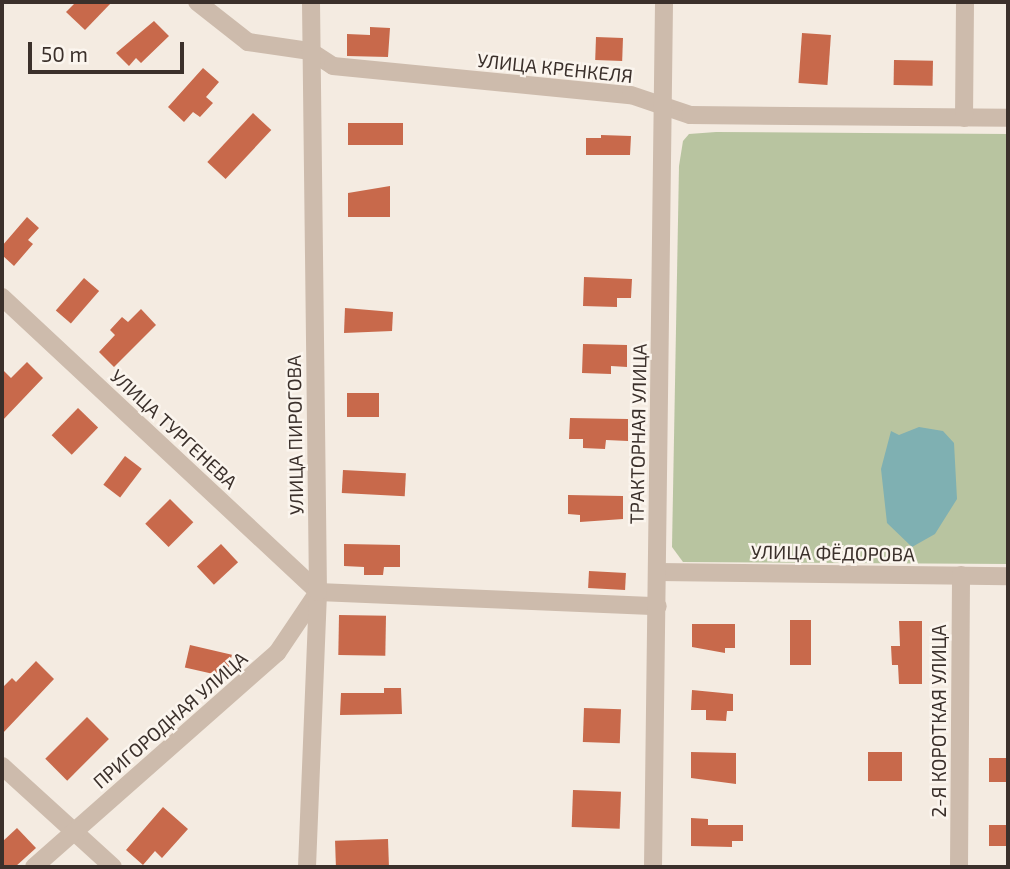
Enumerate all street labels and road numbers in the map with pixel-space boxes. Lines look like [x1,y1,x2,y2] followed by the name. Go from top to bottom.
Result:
[476,48,634,88] street label: УЛИЦА КРЕНКЕЛЯ
[625,343,651,525] street label: ТРАКТОРНАЯ УЛИЦА
[282,355,308,515] street label: УЛИЦА ПИРОГОВА
[106,364,242,494] street label: УЛИЦА ТУРГЕНЕВА
[751,540,915,566] street label: УЛИЦА ФЁДОРОВА
[928,624,950,818] street label: 2-Я КОРОТКАЯ УЛИЦА
[88,647,252,793] street label: ПРИГОРОДНАЯ УЛИЦА

